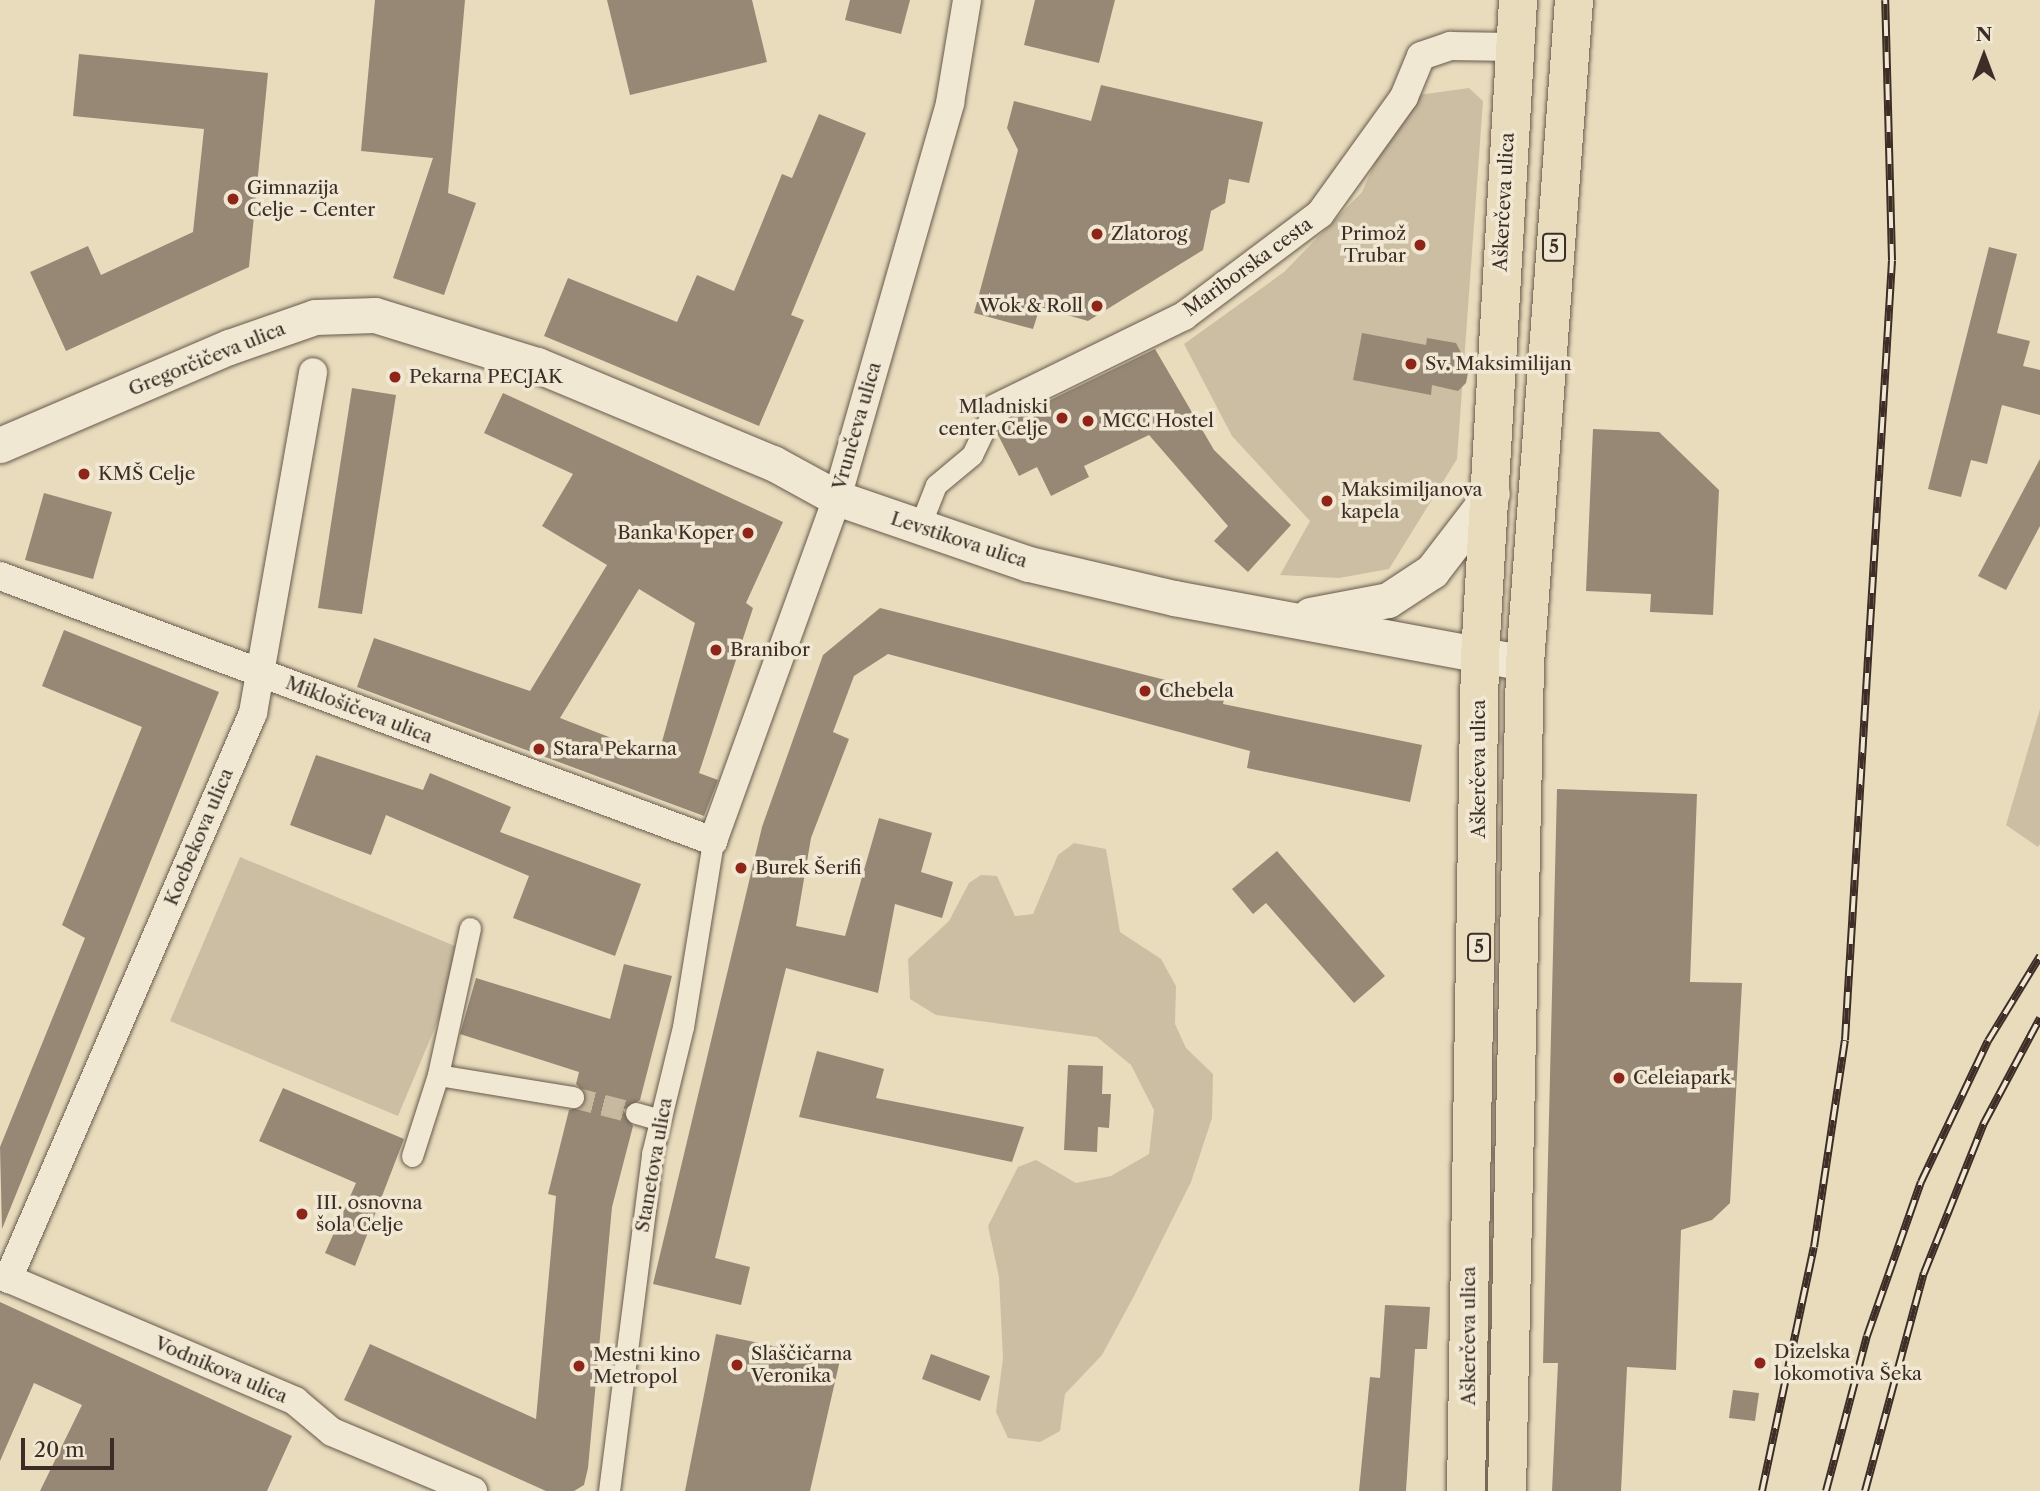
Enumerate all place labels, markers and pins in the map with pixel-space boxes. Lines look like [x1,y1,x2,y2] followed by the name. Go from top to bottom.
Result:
[247,177,375,221] place label: Gimnazija Celje - Center
[225,191,241,207] marker: Gimnazija Celje - Center
[1111,223,1187,245] place label: Zlatorog
[1341,223,1406,267] place label: Primož Trubar
[1089,226,1105,242] marker: Zlatorog
[1412,237,1428,253] marker: Primož Trubar
[979,295,1083,317] place label: Wok & Roll
[1089,298,1105,314] marker: Wok & Roll
[1425,353,1572,375] place label: Sv. Maksimilijan
[1403,356,1419,372] marker: Sv. Maksimilijan
[409,366,563,388] place label: Pekarna PECJAK
[387,369,403,385] marker: Pekarna PECJAK
[938,396,1048,440] place label: Mladniski center Celje
[1054,410,1070,426] marker: Mladniski center Celje
[1102,410,1214,432] place label: MCC Hostel
[1080,413,1096,429] marker: MCC Hostel
[98,463,195,485] place label: KMŠ Celje
[76,466,92,482] marker: KMŠ Celje
[1341,479,1482,523] place label: Maksimiljanova kapela
[1319,493,1335,509] marker: Maksimiljanova kapela
[617,522,734,544] place label: Banka Koper
[740,525,756,541] marker: Banka Koper
[730,639,810,661] place label: Branibor
[708,642,724,658] marker: Branibor
[1159,680,1234,702] place label: Chebela
[1137,683,1153,699] marker: Chebela
[553,738,677,760] place label: Stara Pekarna
[531,741,547,757] marker: Stara Pekarna
[755,857,862,879] place label: Burek Šerifi
[733,860,749,876] marker: Burek Šerifi
[1633,1067,1731,1089] place label: Celeiapark
[1611,1070,1627,1086] marker: Celeiapark
[316,1192,423,1236] place label: III. osnovna šola Celje
[294,1206,310,1222] marker: III. osnovna šola Celje
[1774,1341,1922,1385] place label: Dizelska lokomotiva Šeka
[751,1343,852,1387] place label: Slaščičarna Veronika
[593,1344,700,1388] place label: Mestni kino Metropol
[1752,1355,1768,1371] marker: Dizelska lokomotiva Šeka
[729,1357,745,1373] marker: Slaščičarna Veronika
[571,1358,587,1374] marker: Mestni kino Metropol

